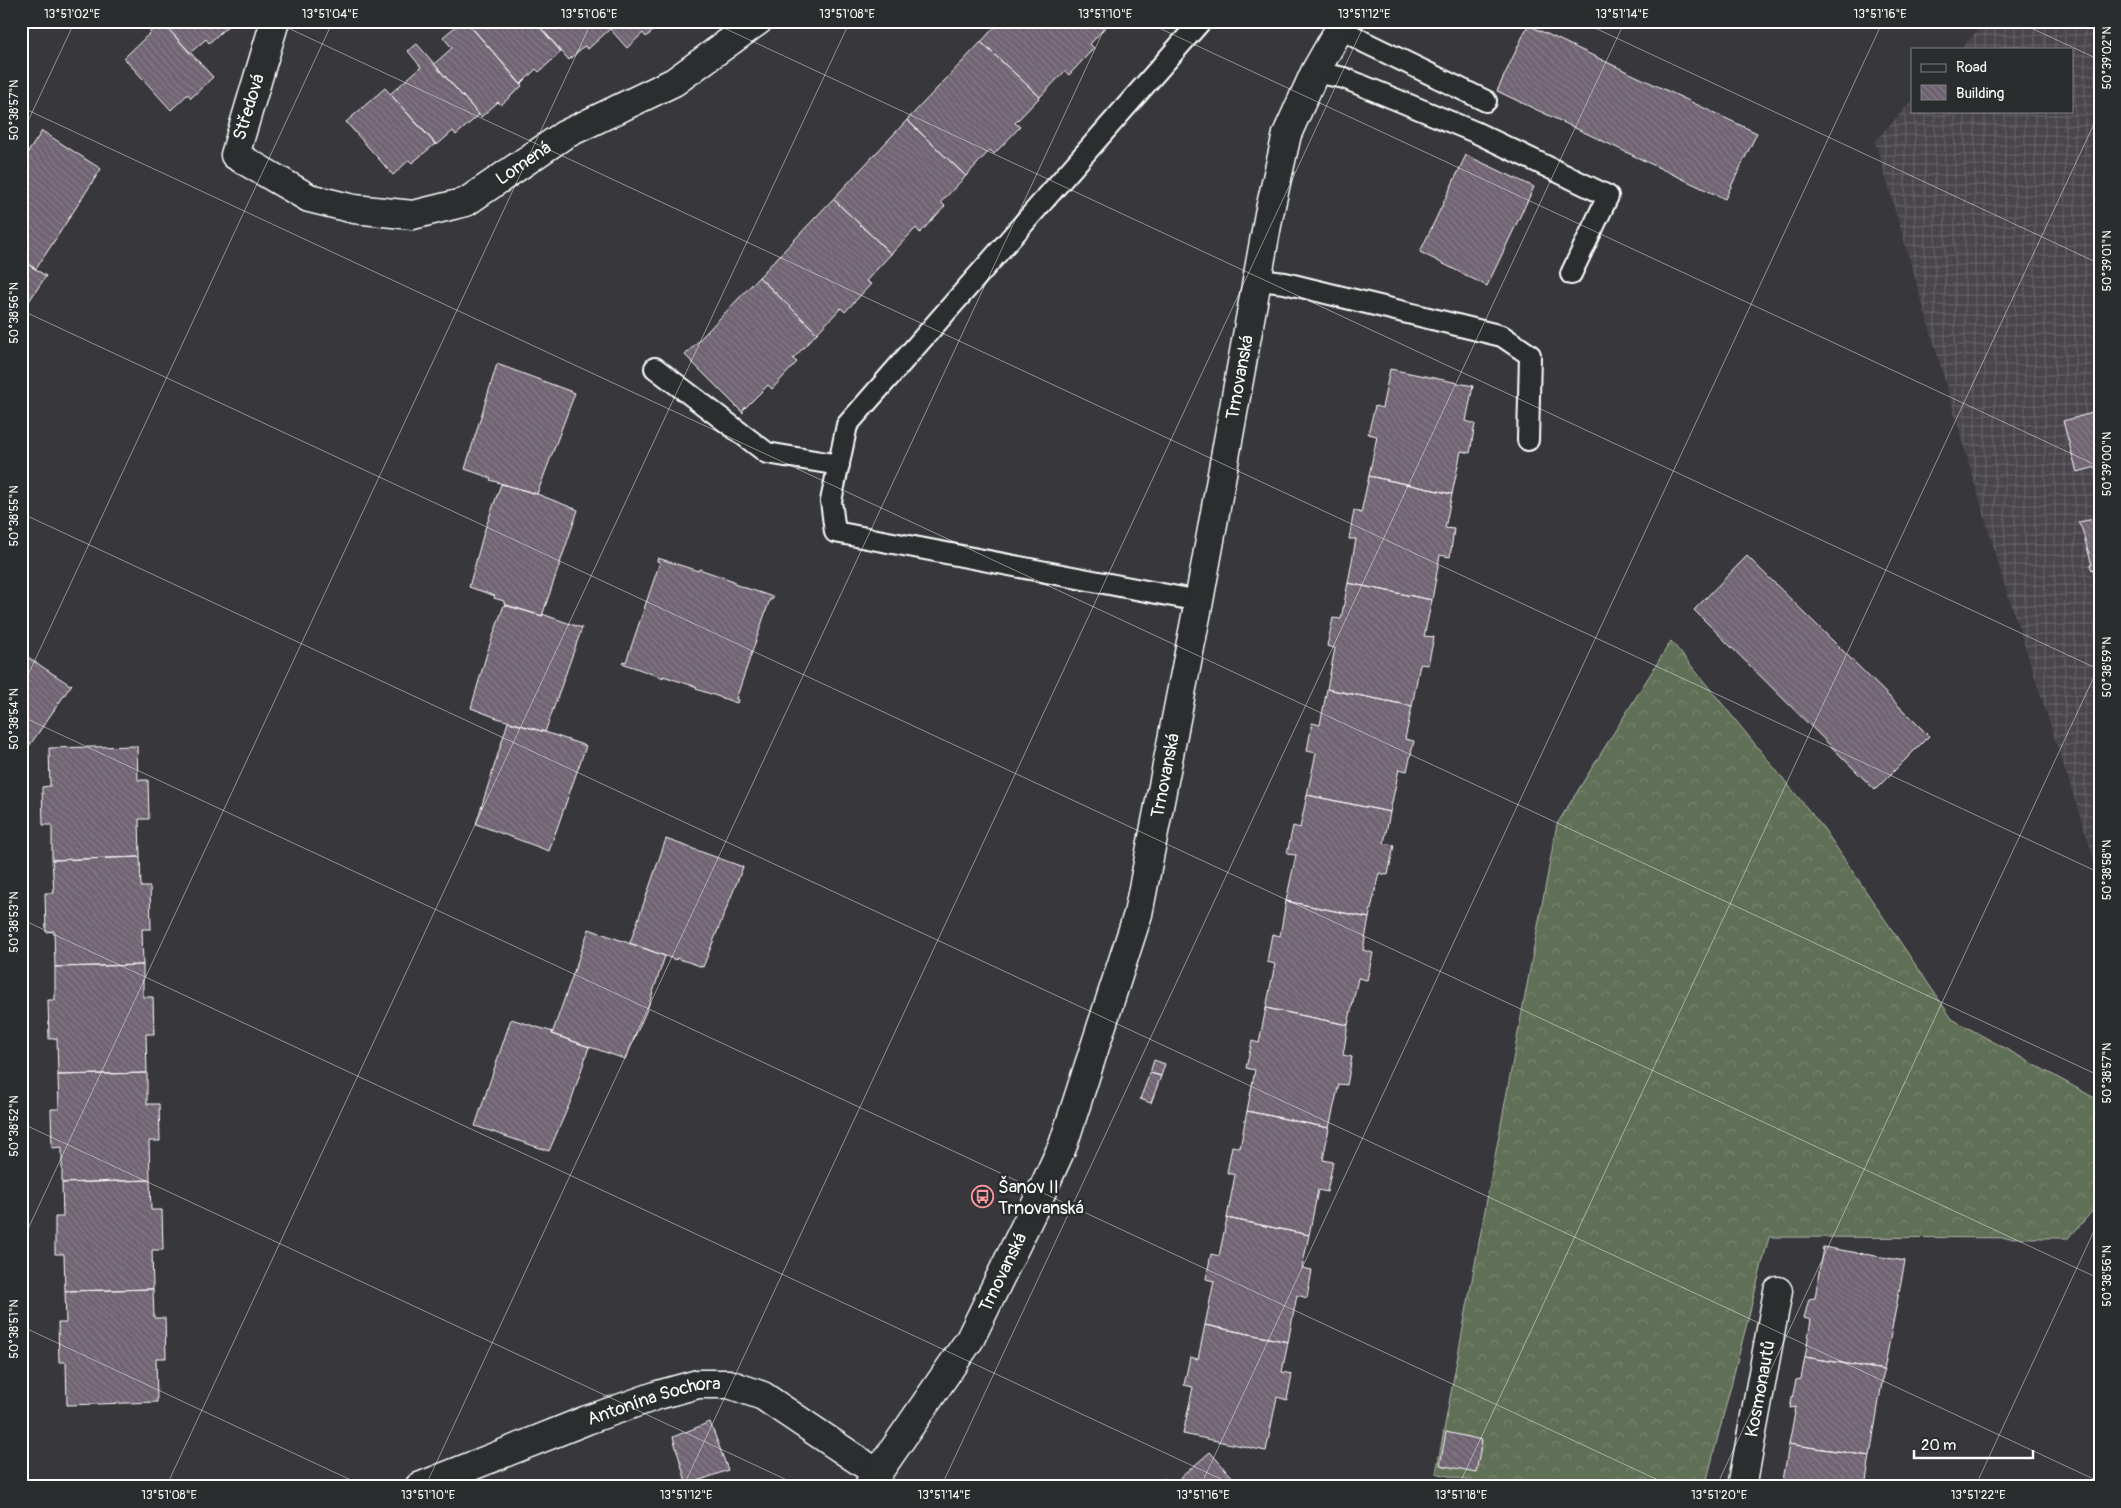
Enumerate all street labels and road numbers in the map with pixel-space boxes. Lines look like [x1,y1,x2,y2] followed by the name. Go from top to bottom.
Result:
[228,71,270,143] street label: Středová
[491,136,556,190] street label: Lomená
[1221,333,1258,422] street label: Trnovanská
[1146,731,1185,820] street label: Trnovanská
[973,1229,1032,1316] street label: Trnovanská
[1740,1338,1780,1439] street label: Kosmonautů
[584,1373,721,1431] street label: Antonína Sochora

